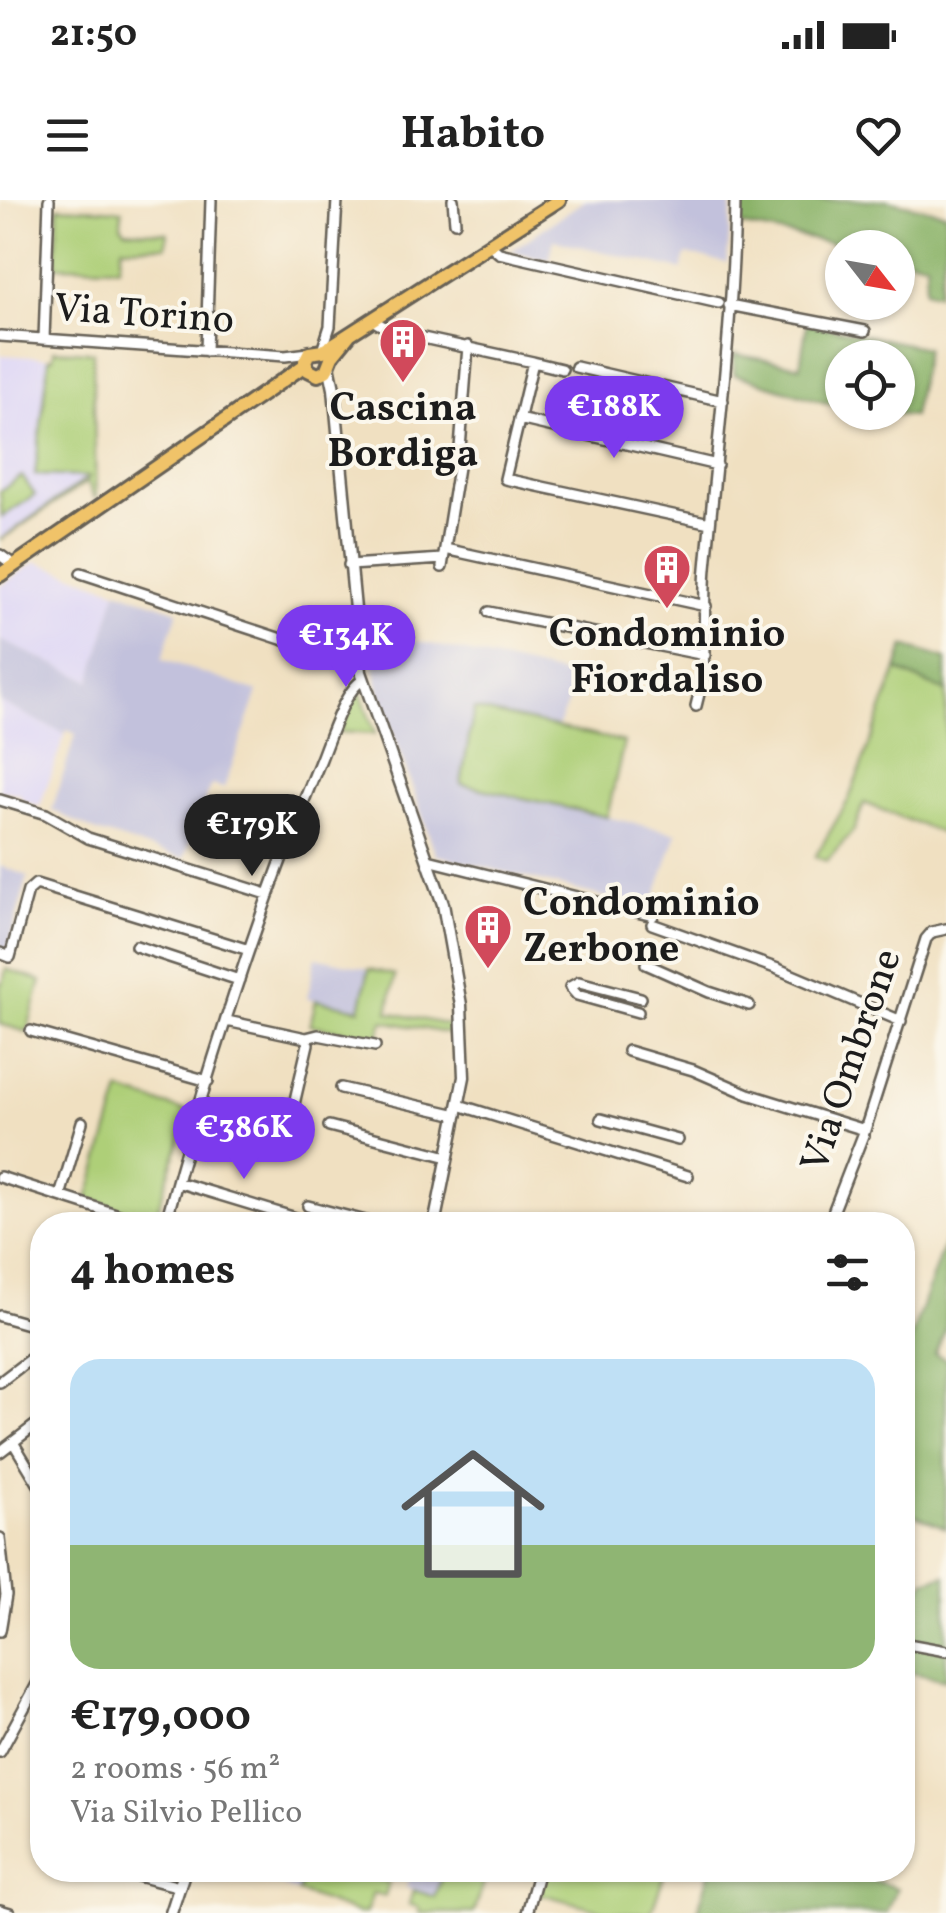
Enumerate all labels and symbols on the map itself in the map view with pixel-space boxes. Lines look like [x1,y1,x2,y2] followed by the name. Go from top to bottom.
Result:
[825,230,915,320] north arrow
[52,282,236,350] street label: Via Torino
[377,316,429,384] building icon: Cascina Bordiga
[544,376,684,461] pin: €188K
[328,382,478,484] place label: Cascina Bordiga
[641,542,693,610] building icon: Condominio Fiordaliso
[276,605,416,690] pin: €134K
[549,608,785,710] place label: Condominio Fiordaliso
[182,794,322,879] pin: €179K
[523,877,760,979] place label: Condominio Zerbone
[462,902,514,970] building icon: Condominio Zerbone
[789,942,917,1180] street label: Via Ombrone
[174,1097,314,1182] pin: €386K

